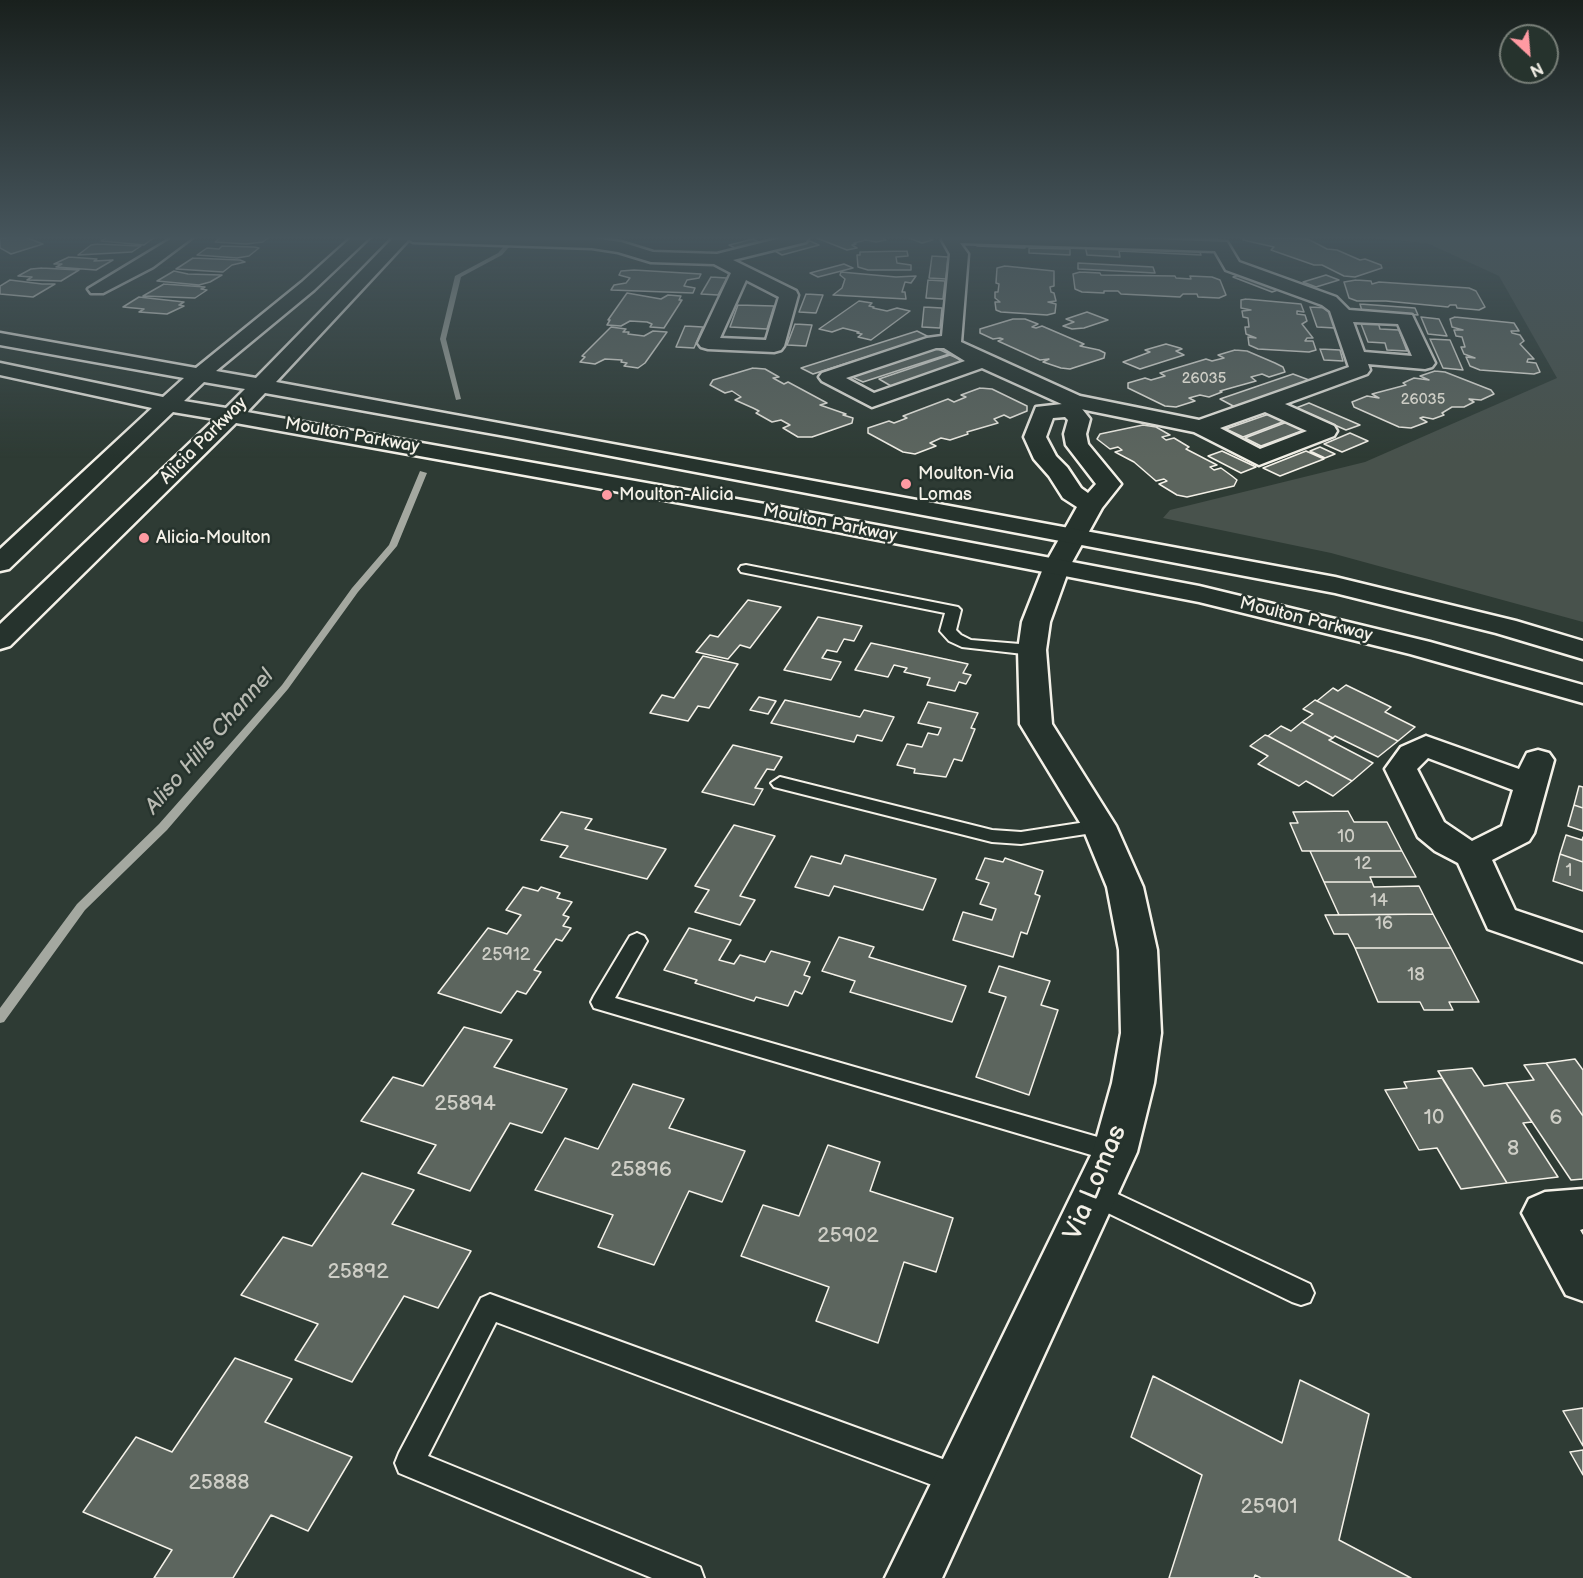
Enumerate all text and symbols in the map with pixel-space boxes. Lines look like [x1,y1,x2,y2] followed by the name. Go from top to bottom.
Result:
[1499,24,1559,84] north arrow
[1527,58,1546,80] text: N
[1182,370,1226,388] house number: 26035
[1401,391,1445,409] house number: 26035
[156,393,252,489] street label: Alicia Parkway
[283,414,421,458] street label: Moulton Parkway
[918,463,1014,506] place label: Moulton-Via Lomas
[899,477,913,491] marker: Moulton-Via Lomas
[619,484,734,506] place label: Moulton-Alicia
[600,488,614,502] marker: Moulton-Alicia
[761,500,899,548] street label: Moulton Parkway
[156,527,271,549] place label: Alicia-Moulton
[137,531,151,545] marker: Alicia-Moulton
[1237,593,1375,647] street label: Moulton Parkway
[140,664,280,820] water label: Aliso Hills Channel
[1337,826,1355,848] house number: 10
[1354,853,1372,875] house number: 12
[1566,860,1572,882] house number: 1
[1370,890,1388,912] house number: 14
[1375,913,1393,935] house number: 16
[482,944,530,966] house number: 25912
[1407,964,1425,986] house number: 18
[434,1092,496,1118] house number: 25894
[1424,1106,1444,1132] house number: 10
[1550,1106,1562,1132] house number: 6
[1058,1121,1134,1245] street label: Via Lomas
[1507,1137,1519,1163] house number: 8
[610,1158,672,1184] house number: 25896
[817,1224,879,1250] house number: 25902
[327,1260,389,1286] house number: 25892
[188,1471,250,1497] house number: 25888
[1240,1495,1298,1521] house number: 25901

